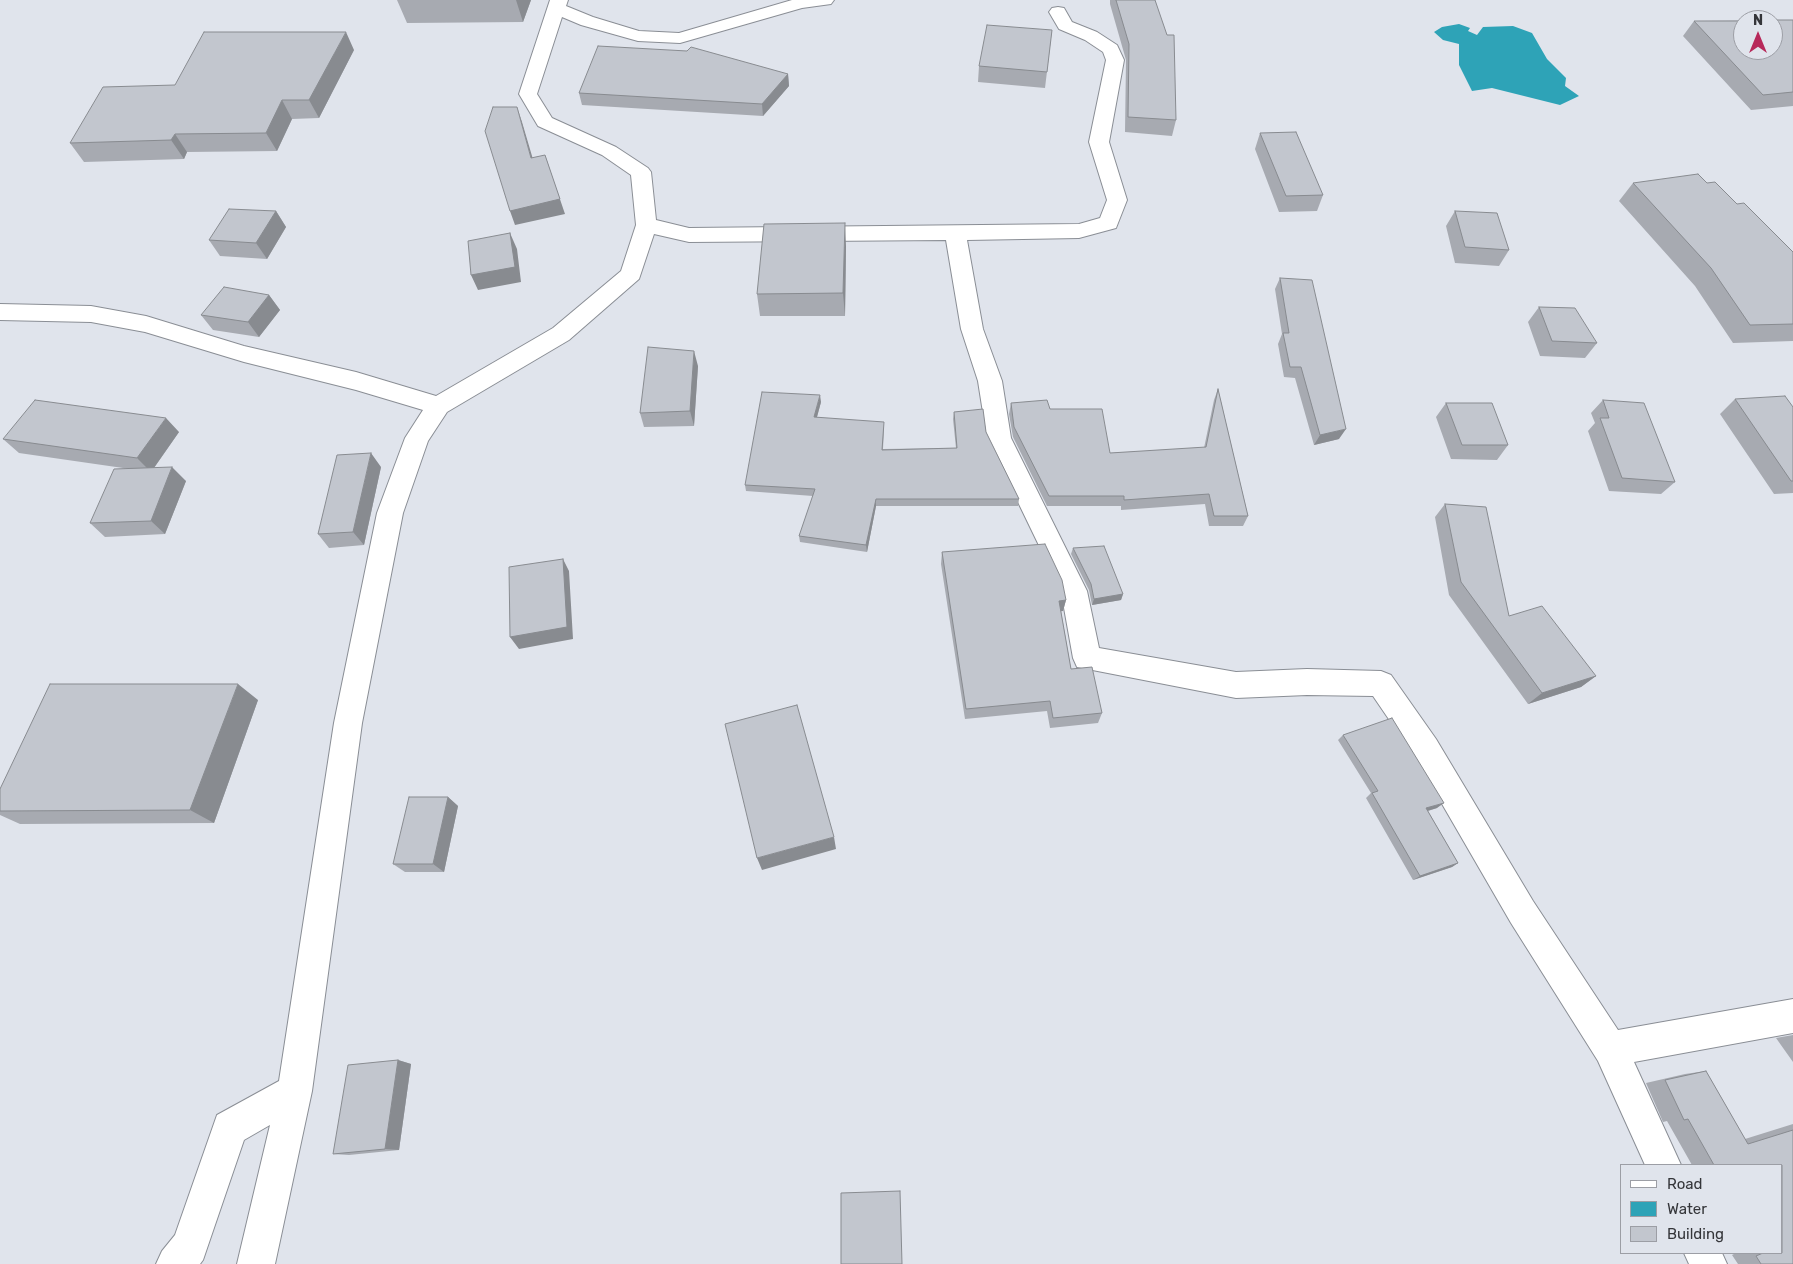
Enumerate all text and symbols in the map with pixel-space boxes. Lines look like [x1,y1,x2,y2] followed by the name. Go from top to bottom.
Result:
[1733,10,1783,60] north arrow
[1753,12,1763,29] text: N
[1620,1164,1783,1254] legend
[1667,1175,1703,1193] text: Road
[1667,1200,1707,1218] text: Water
[1667,1225,1724,1243] text: Building

